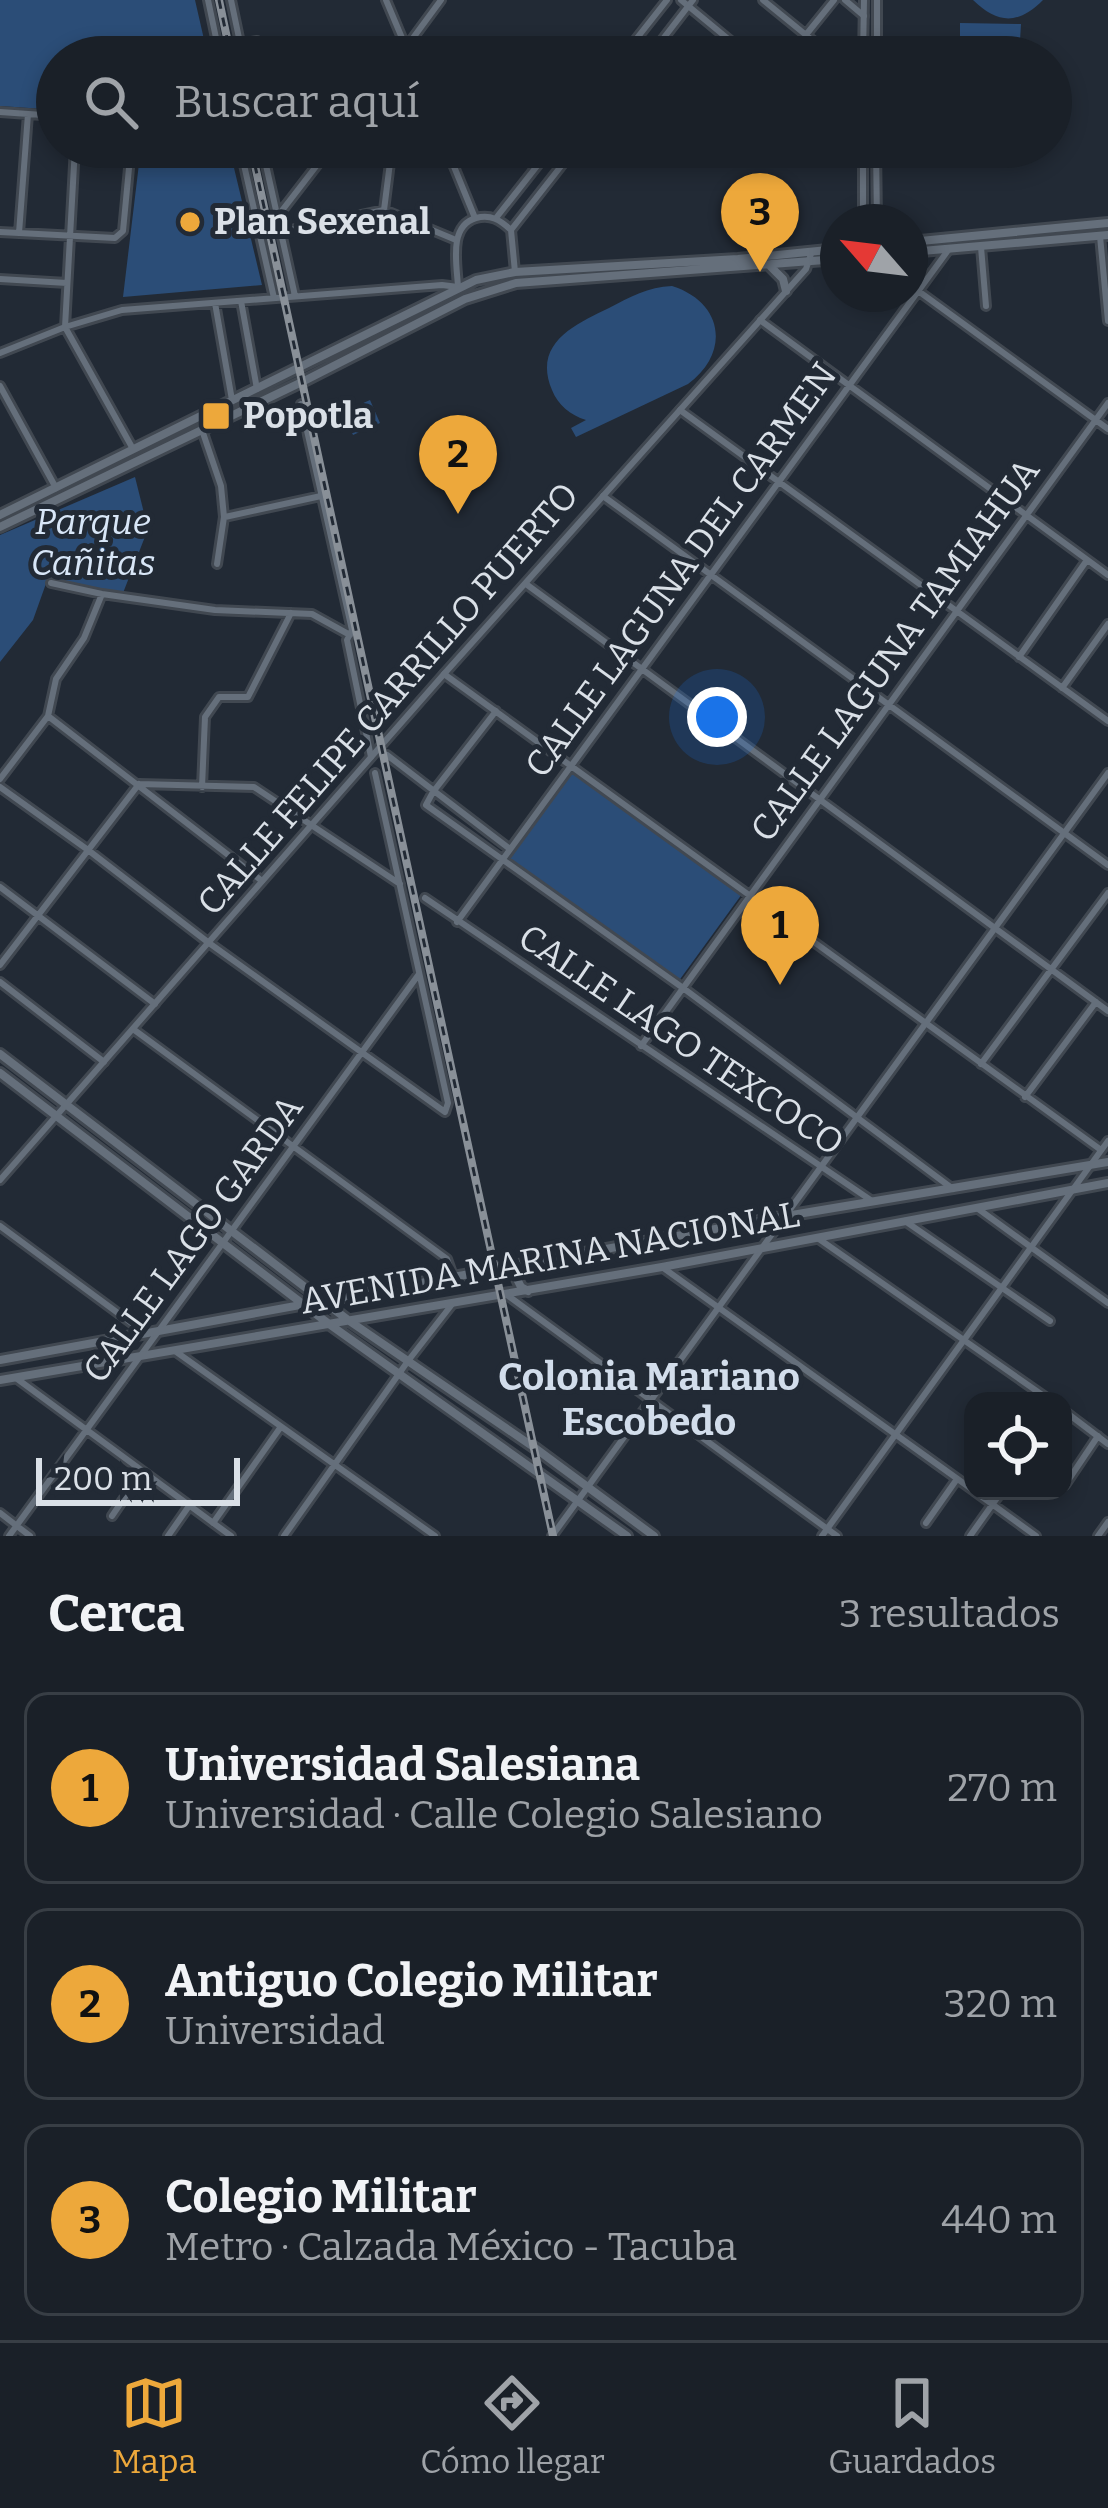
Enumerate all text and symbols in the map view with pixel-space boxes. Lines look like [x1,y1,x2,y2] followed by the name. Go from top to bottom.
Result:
[36,36,1072,168] search box
[78,69,144,135] icon: search
[174,75,419,129] text: Buscar aquí
[721,173,799,272] pin: 3
[214,200,430,244] place label: Plan Sexenal
[820,204,928,312] north arrow
[177,209,203,235] marker: Plan Sexenal
[516,354,846,786] street label: CALLE LAGUNA DEL CARMEN
[243,394,373,438] place label: Popotla
[200,400,232,432] marker: Popotla
[419,415,497,514] pin: 2
[741,450,1049,850] street label: CALLE LAGUNA TAMIAHUA
[188,474,588,924] street label: CALLE FELIPE CARRILLO PUERTO
[31,500,155,585] park label: Parque Cañitas
[687,687,747,747] your location
[741,886,819,985] pin: 1
[510,915,852,1165] street label: CALLE LAGO TEXCOCO
[74,1086,312,1391] street label: CALLE LAGO GARDA
[297,1192,803,1324] street label: AVENIDA MARINA NACIONAL
[498,1354,800,1445] district label: Colonia Mariano Escobedo
[964,1392,1072,1500] map controls
[964,1392,1072,1500] button: locate
[36,1452,240,1505] scale bar
[54,1459,152,1499] text: 200 m
[48,1583,184,1645] text: Cerca
[839,1591,1060,1637] text: 3 resultados
[165,1738,640,1792] text: Universidad Salesiana
[82,1765,98,1811] text: 1
[947,1765,1057,1811] text: 270 m
[165,1792,823,1838] text: Universidad · Calle Colegio Salesiano
[165,1954,658,2008] text: Antiguo Colegio Militar
[79,1981,101,2027] text: 2
[944,1981,1057,2027] text: 320 m
[165,2008,385,2054] text: Universidad
[165,2170,477,2224] text: Colegio Militar
[79,2197,101,2243] text: 3
[941,2197,1057,2243] text: 440 m
[165,2224,737,2270] text: Metro · Calzada México - Tacuba
[112,2370,197,2482] tab: Mapa
[420,2370,605,2482] tab: Cómo llegar
[828,2370,996,2482] tab: Guardados

